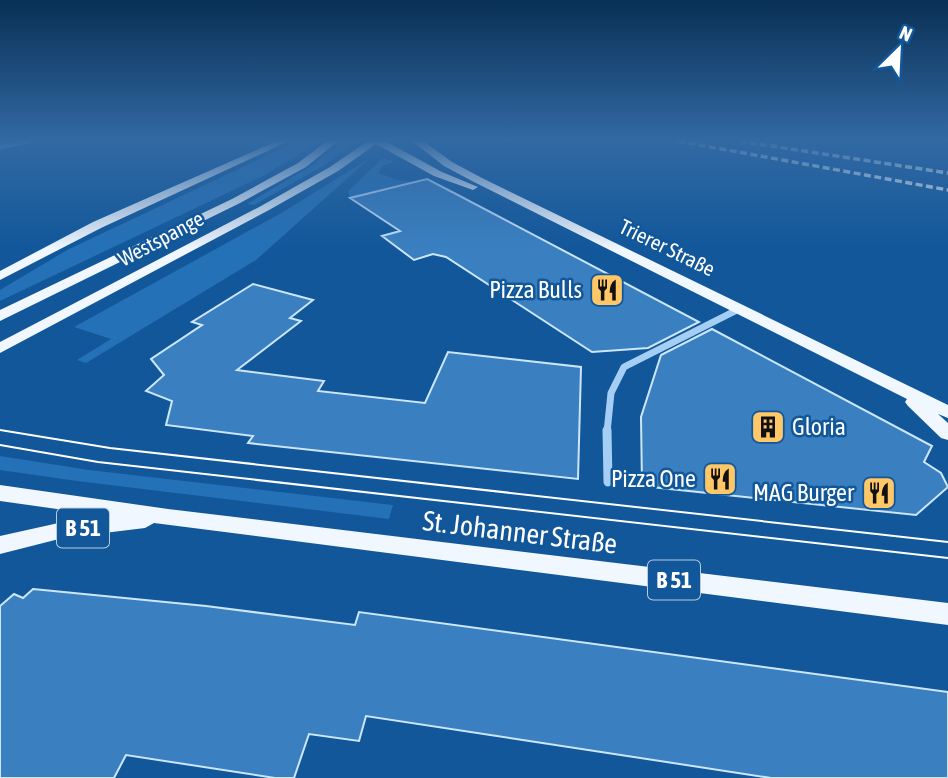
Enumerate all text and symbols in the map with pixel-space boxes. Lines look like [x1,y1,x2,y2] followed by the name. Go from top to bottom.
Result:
[864,14,934,84] north arrow
[896,21,916,46] text: N
[114,206,207,271] street label: Westspange
[616,214,719,280] street label: Trierer Straße
[588,271,626,309] restaurant icon: Pizza Bulls
[489,276,582,303] place label: Pizza Bulls
[749,408,787,446] building icon: Gloria
[792,413,846,440] place label: Gloria
[701,460,739,498] restaurant icon: Pizza One
[611,465,696,492] place label: Pizza One
[860,474,898,512] restaurant icon: MAG Burger
[753,479,855,506] place label: MAG Burger
[421,504,619,560] street label: St. Johanner Straße
[57,508,109,548] road number: B 51
[648,560,700,600] road number: B 51

